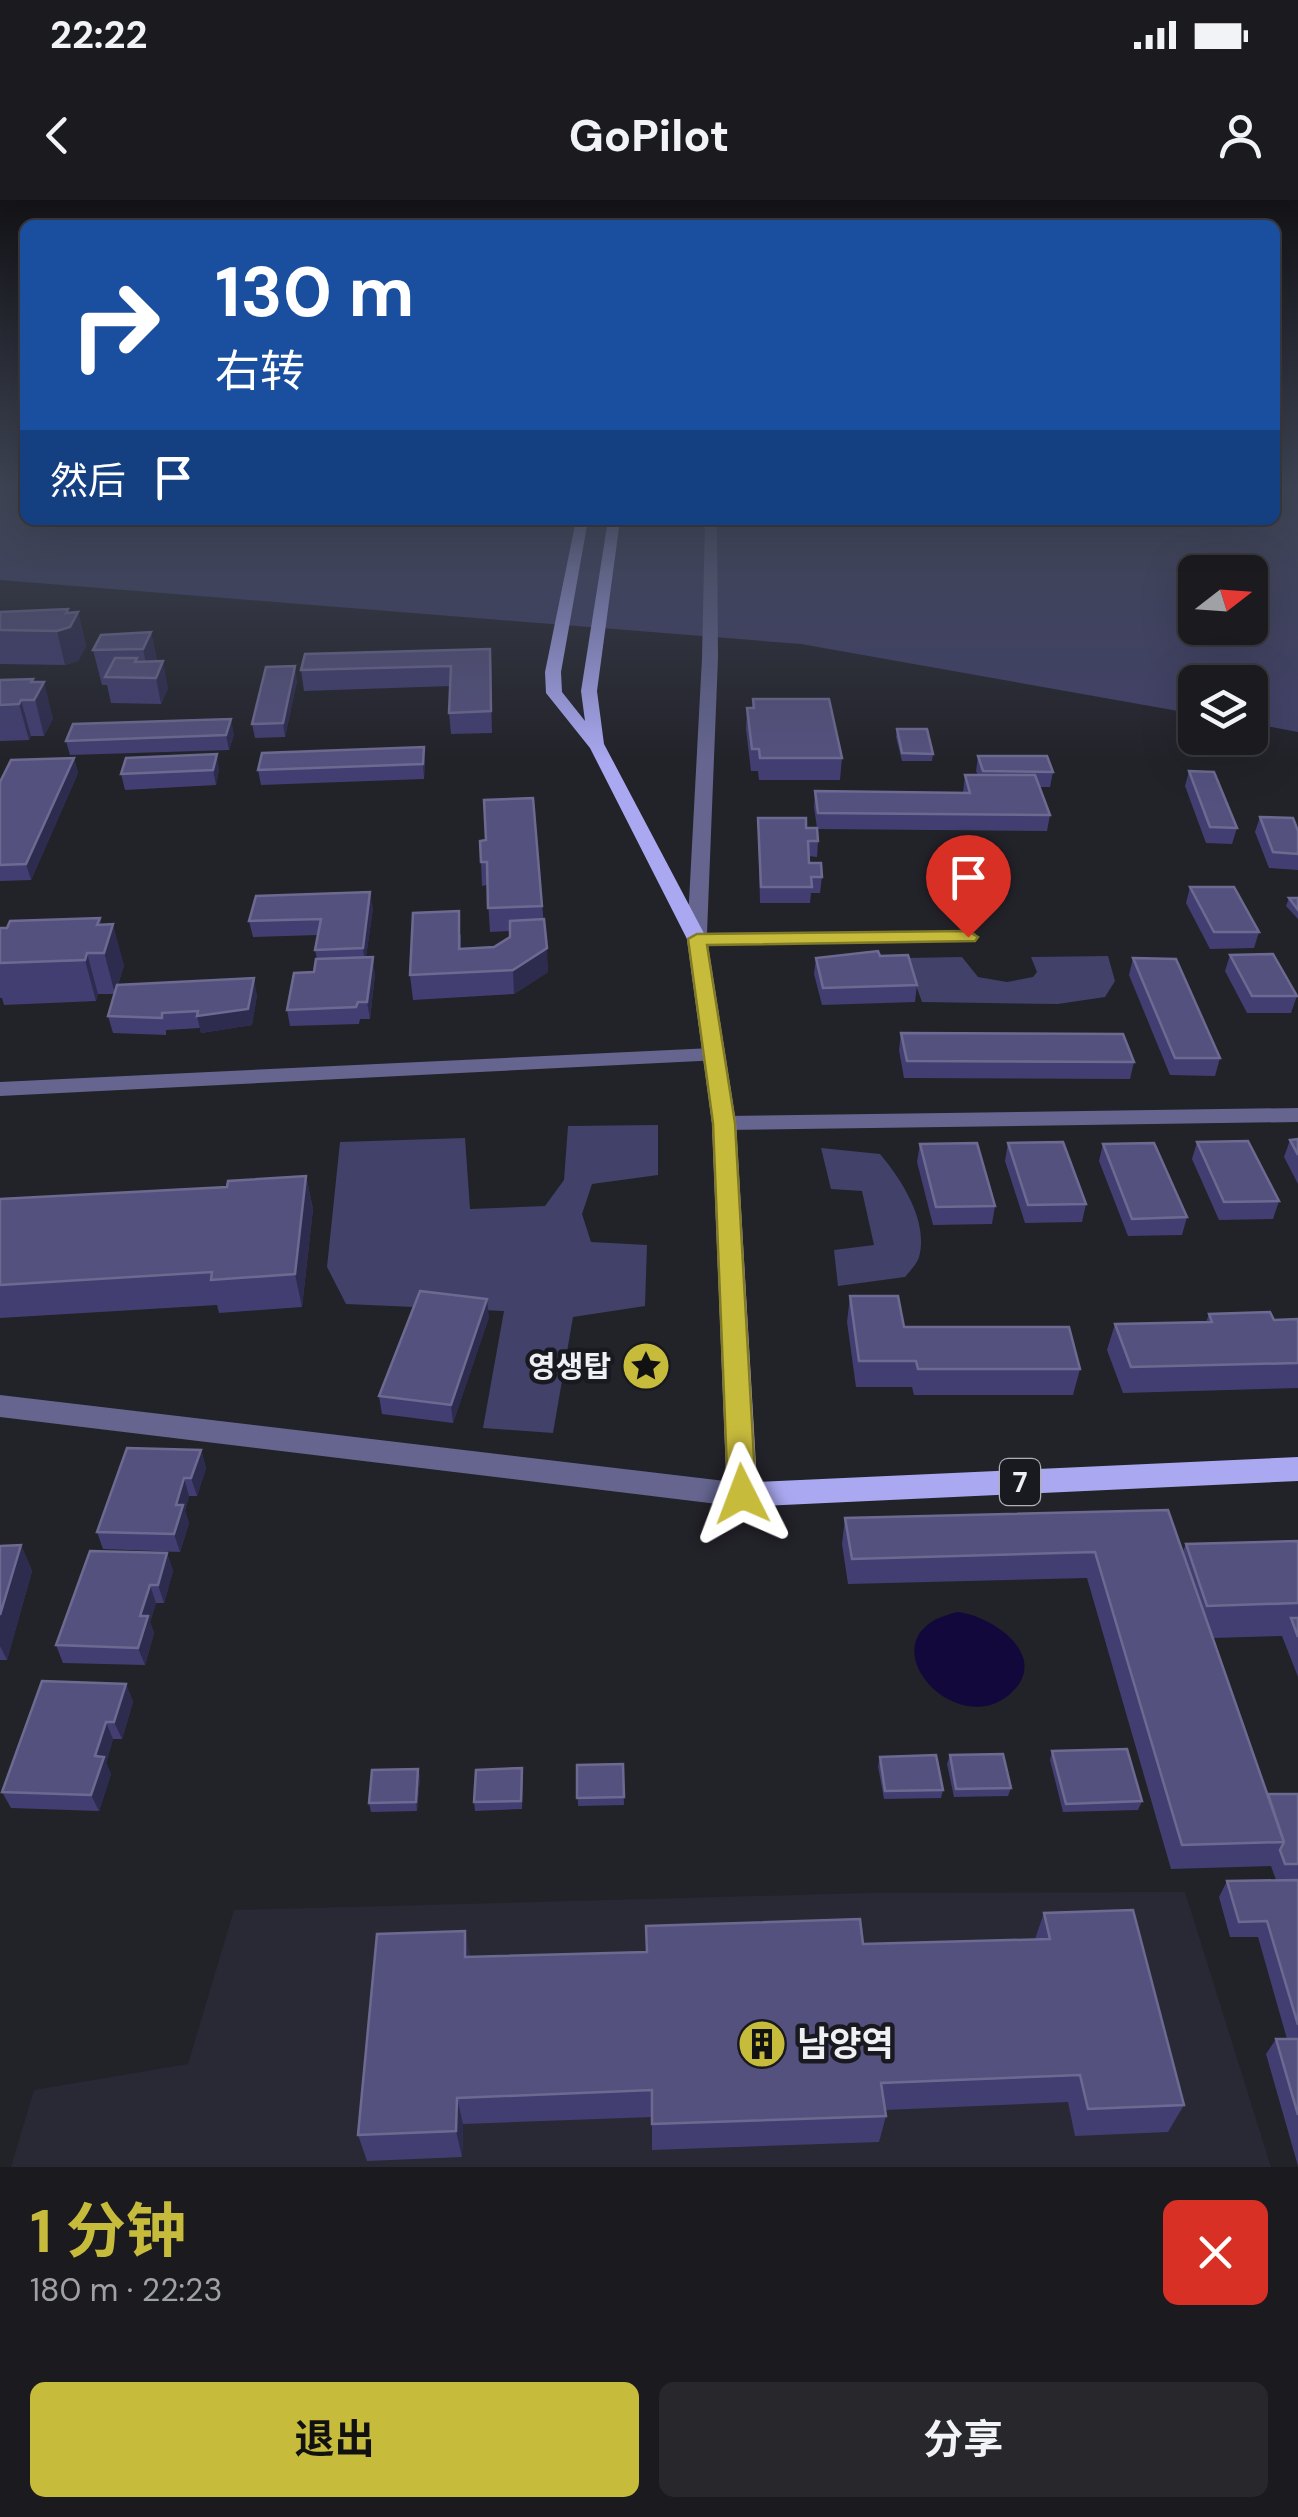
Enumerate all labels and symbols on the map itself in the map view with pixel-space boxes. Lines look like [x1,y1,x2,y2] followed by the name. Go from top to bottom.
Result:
[1178,555,1268,645] north arrow
[926,835,1011,938] pin
[620,1340,672,1392] place icon: 영생탑
[528,1347,611,1386] place label: 영생탑
[690,1442,794,1546] position arrow
[1000,1459,1040,1505] road number: 7
[736,2018,788,2070] building icon: 남양역
[797,2021,894,2067] place label: 남양역

